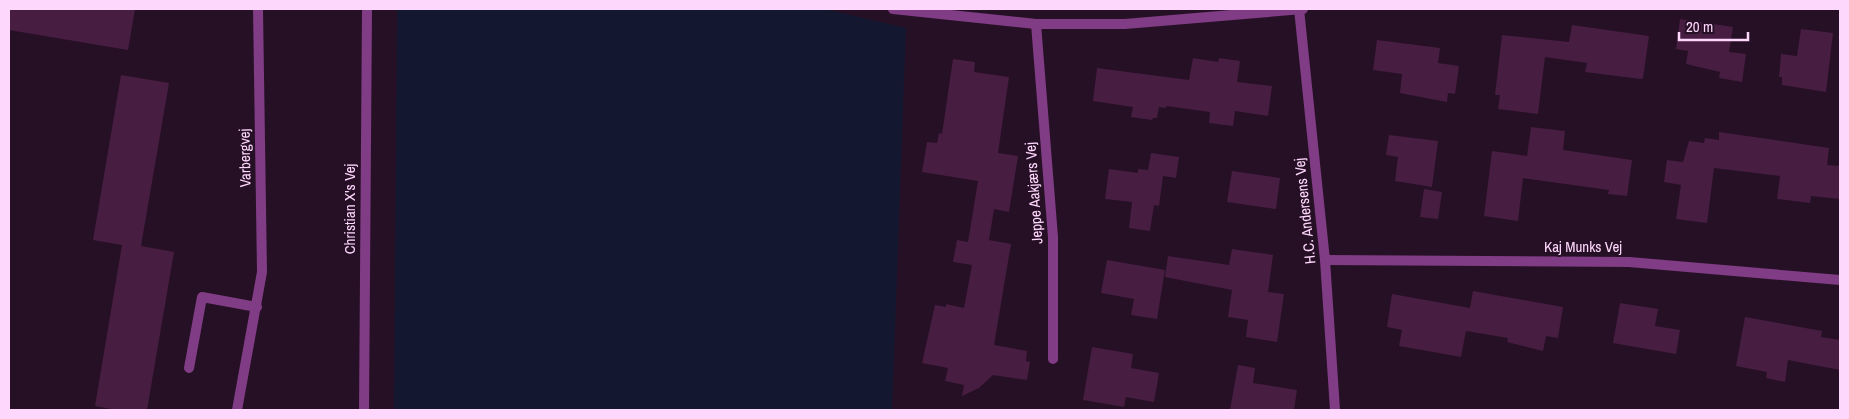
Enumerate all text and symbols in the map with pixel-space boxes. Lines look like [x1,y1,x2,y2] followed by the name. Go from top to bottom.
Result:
[1679,10,1748,42] scale bar
[1686,16,1713,37] text: 20 m
[233,129,256,187] street label: Varbergvej
[1019,141,1048,245] street label: Jeppe Aakjærs Vej
[1288,157,1321,265] street label: H.C. Andersens Vej
[339,164,360,254] street label: Christian X's Vej
[1544,236,1622,257] street label: Kaj Munks Vej

